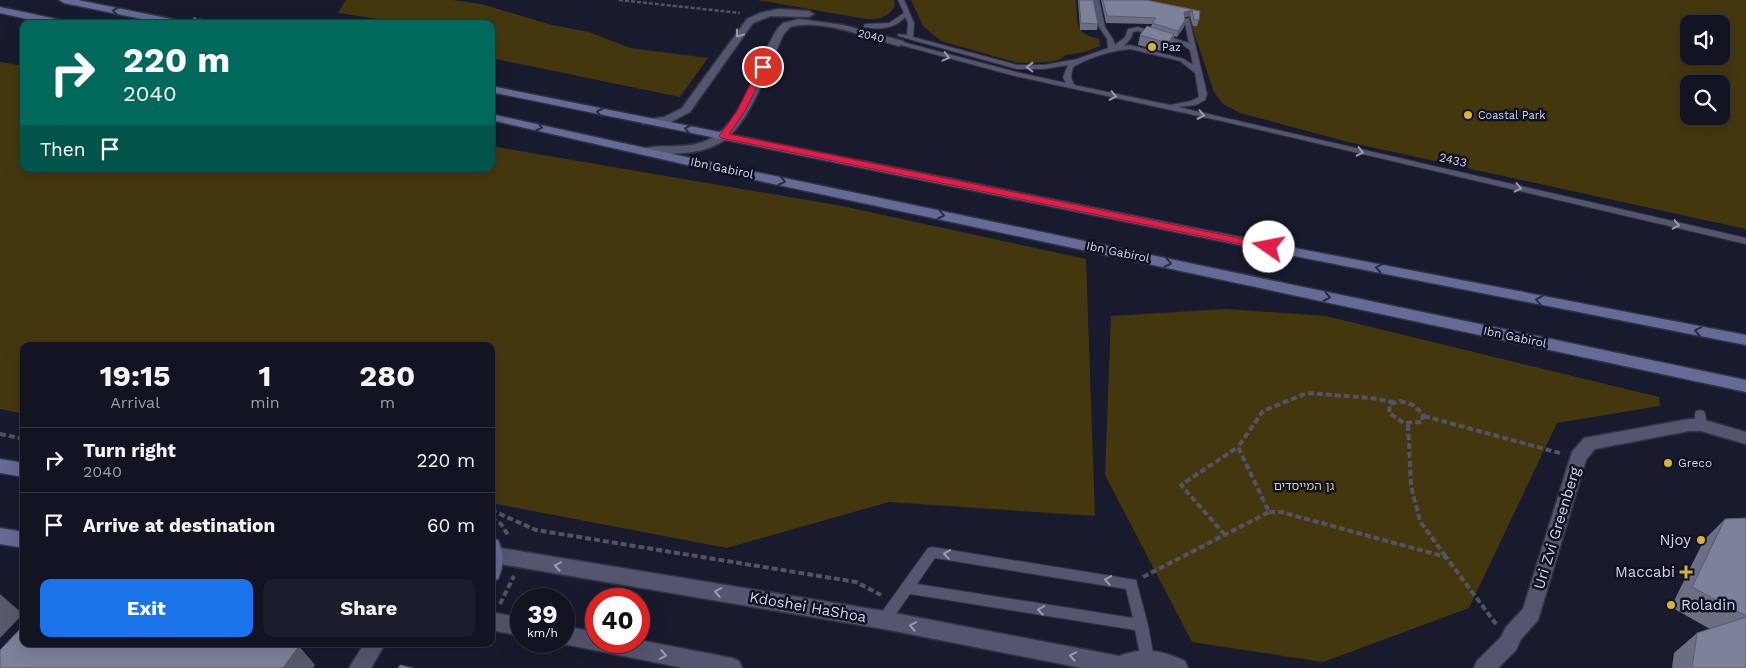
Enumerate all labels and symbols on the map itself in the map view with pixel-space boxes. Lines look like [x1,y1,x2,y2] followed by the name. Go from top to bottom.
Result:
[111,6,120,16] one-way arrow
[856,26,886,46] street label: 2040
[736,28,745,38] one-way arrow
[1146,41,1158,53] marker: Paz
[1162,41,1181,54] place label: Paz
[742,46,784,88] pin
[942,51,950,61] one-way arrow
[1026,62,1034,72] one-way arrow
[1108,90,1117,101] one-way arrow
[595,107,604,117] one-way arrow
[1197,109,1206,119] one-way arrow
[1462,109,1474,121] marker: Coastal Park
[1478,109,1545,122] place label: Coastal Park
[534,121,543,132] one-way arrow
[684,125,693,135] one-way arrow
[1355,146,1364,157] one-way arrow
[1438,150,1468,170] street label: 2433
[689,154,755,182] street label: Ibn Gabirol
[777,175,786,186] one-way arrow
[1514,182,1523,193] one-way arrow
[936,209,945,220] one-way arrow
[1672,219,1681,230] one-way arrow
[1242,220,1294,272] position arrow
[1085,238,1151,266] street label: Ibn Gabirol
[1164,257,1173,268] one-way arrow
[1375,264,1384,274] one-way arrow
[1323,291,1332,302] one-way arrow
[1534,295,1543,305] one-way arrow
[1482,323,1548,351] street label: Ibn Gabirol
[1694,326,1703,337] one-way arrow
[1678,456,1712,470] place label: Greco
[1662,457,1674,469] marker: Greco
[1530,465,1584,591] street label: Uri Zvi Greenberg
[1274,479,1335,493] park label: גן המייסדים
[1659,531,1691,549] place label: Njoy
[1695,534,1707,546] marker: Njoy
[943,549,951,560] one-way arrow
[554,561,563,571] one-way arrow
[1615,563,1675,581] place label: Maccabi
[1679,565,1693,579] marker: Maccabi
[1103,575,1111,586] one-way arrow
[585,588,650,653] speed limit sign: 40
[714,588,723,598] one-way arrow
[748,588,868,626] street label: Kdoshei HaShoa
[1681,596,1735,614] place label: Roladin
[1665,599,1677,611] marker: Roladin
[1037,605,1046,615] one-way arrow
[909,621,917,631] one-way arrow
[659,649,668,659] one-way arrow
[1068,652,1077,662] one-way arrow

